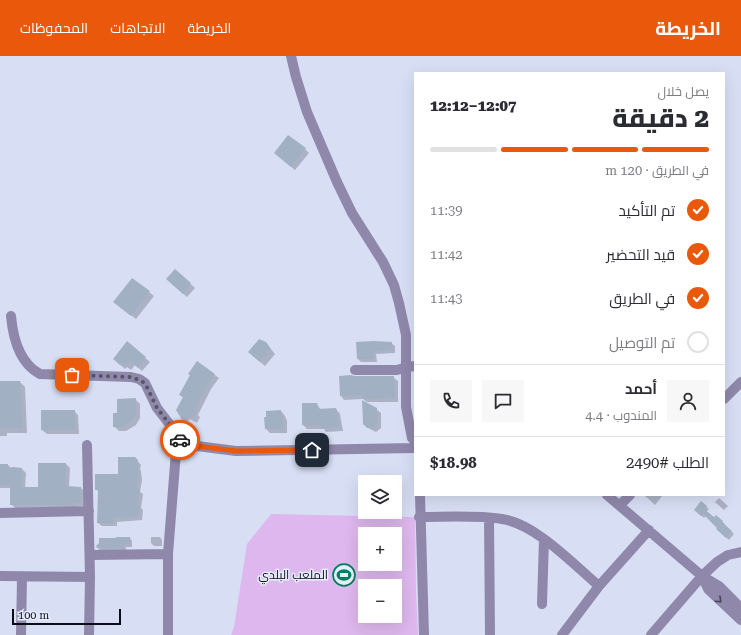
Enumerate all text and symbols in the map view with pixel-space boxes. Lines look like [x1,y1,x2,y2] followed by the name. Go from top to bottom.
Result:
[655,17,721,40] text: الخريطة
[20,20,88,36] text: المحفوظات
[110,20,166,36] text: الاتجاهات
[188,20,231,36] text: الخريطة
[657,84,709,99] text: يصل خلال
[430,97,516,115] text: 12:07–12:12
[612,103,709,133] text: 2 دقيقة
[605,163,709,178] text: في الطريق · 120 m
[687,199,709,221] icon: check
[619,202,675,220] text: تم التأكيد
[430,203,462,218] text: 11:39
[687,243,709,265] icon: check
[606,246,675,264] text: قيد التحضير
[430,247,462,262] text: 11:42
[687,287,709,309] icon: check
[609,290,675,308] text: في الطريق
[430,291,462,306] text: 11:43
[609,334,675,352] text: تم التوصيل
[55,358,89,392] pin
[61,364,83,386] icon: bag
[430,380,472,422] button: phone
[482,380,524,422] button: chat
[625,380,657,398] text: أحمد
[667,380,709,422] button: person
[585,408,657,423] text: المندوب · 4.4
[160,420,200,460] courier
[169,429,191,451] icon: car
[295,433,329,467] pin
[301,439,323,461] icon: home
[430,454,477,472] text: $18.98
[626,454,709,472] text: الطلب #2490
[358,475,402,623] map controls
[358,475,402,519] button: layers
[358,527,402,571] button: +
[331,562,357,588] sports icon: الملعب البلدي
[258,568,328,585] place label: الملعب البلدي
[358,579,402,623] button: −
[714,595,722,602] one-way arrow
[12,607,121,626] scale bar
[18,609,49,622] text: 100 m

